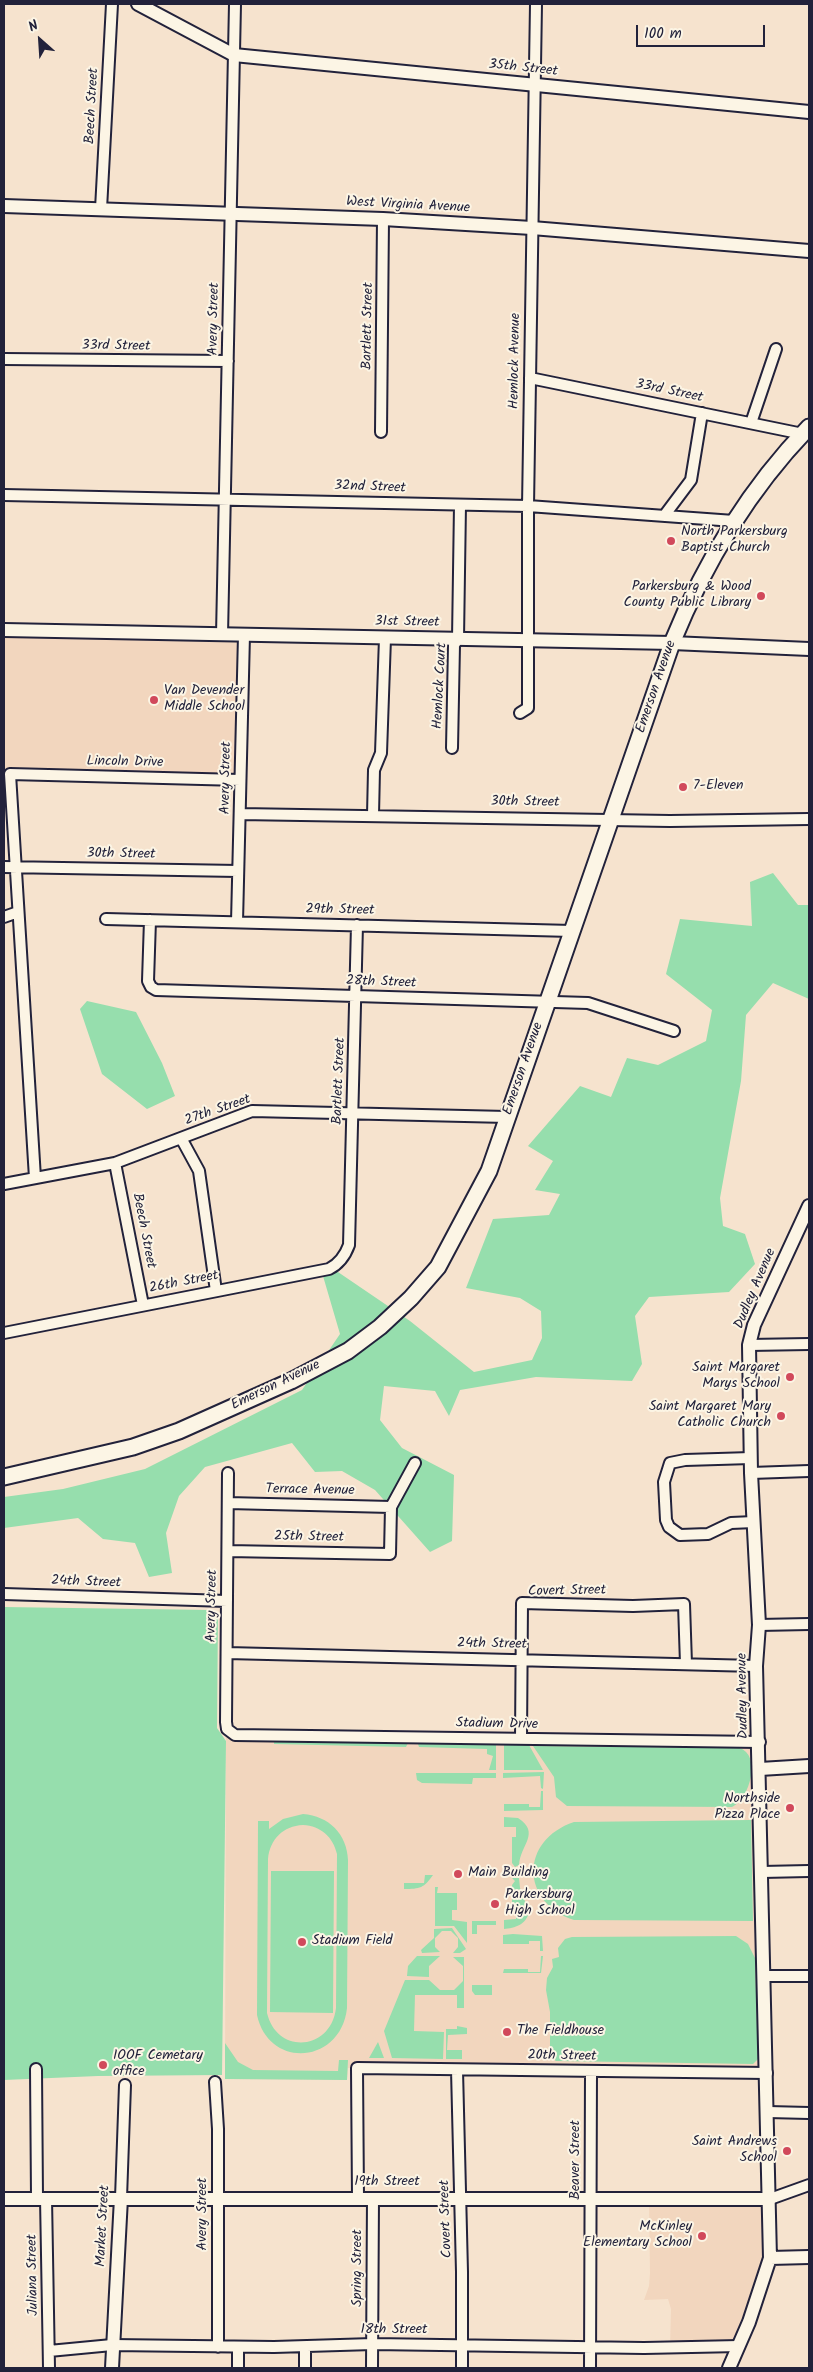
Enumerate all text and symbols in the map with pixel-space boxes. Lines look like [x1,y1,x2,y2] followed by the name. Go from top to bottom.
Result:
[15,15,65,65] north arrow
[25,15,42,38] text: N
[638,15,767,47] scale bar
[644,22,682,46] text: 100 m
[488,57,558,81] street label: 35th Street
[83,67,103,145] street label: Beech Street
[346,194,470,218] street label: West Virginia Avenue
[206,282,224,356] street label: Avery Street
[360,282,378,370] street label: Bartlett Street
[507,313,525,409] street label: Hemlock Avenue
[81,338,151,356] street label: 33rd Street
[634,377,704,407] street label: 33rd Street
[334,478,406,498] street label: 32nd Street
[681,525,788,558] place label: North Parkersburg Baptist Church
[665,535,677,547] marker: North Parkersburg Baptist Church
[623,580,751,612] place label: Parkersburg & Wood County Public Library
[755,590,767,602] marker: Parkersburg & Wood County Public Library
[374,614,440,632] street label: 31st Street
[633,638,681,736] street label: Emerson Avenue
[430,642,452,730] street label: Hemlock Court
[164,684,245,716] place label: Van Devender Middle School
[148,694,160,706] marker: Van Devender Middle School
[218,741,236,815] street label: Avery Street
[86,754,164,772] street label: Lincoln Drive
[693,779,743,795] place label: 7-Eleven
[677,781,689,793] marker: 7-Eleven
[490,794,560,812] street label: 30th Street
[86,846,156,864] street label: 30th Street
[305,902,375,920] street label: 29th Street
[345,973,417,993] street label: 28th Street
[500,1020,548,1118] street label: Emerson Avenue
[330,1037,350,1125] street label: Bartlett Street
[183,1092,253,1130] street label: 27th Street
[127,1192,159,1270] street label: Beech Street
[731,1246,781,1332] street label: Dudley Avenue
[148,1268,220,1298] street label: 26th Street
[229,1357,323,1415] street label: Emerson Avenue
[692,1361,780,1394] place label: Saint Margaret Marys School
[784,1371,796,1383] marker: Saint Margaret Marys School
[649,1400,771,1432] place label: Saint Margaret Mary Catholic Church
[775,1410,787,1422] marker: Saint Margaret Mary Catholic Church
[265,1482,355,1500] street label: Terrace Avenue
[274,1529,344,1547] street label: 25th Street
[204,1569,222,1643] street label: Avery Street
[51,1573,121,1593] street label: 24th Street
[528,1583,606,1601] street label: Covert Street
[457,1636,527,1654] street label: 24th Street
[735,1653,753,1739] street label: Dudley Avenue
[456,1716,538,1734] street label: Stadium Drive
[714,1792,780,1824] place label: Northside Pizza Place
[784,1802,796,1814] marker: Northside Pizza Place
[468,1866,549,1882] place label: Main Building
[452,1868,464,1880] marker: Main Building
[505,1888,575,1920] place label: Parkersburg High School
[489,1898,501,1910] marker: Parkersburg High School
[312,1934,393,1950] place label: Stadium Field
[296,1936,308,1948] marker: Stadium Field
[517,2024,604,2040] place label: The Fieldhouse
[501,2026,513,2038] marker: The Fieldhouse
[527,2048,597,2066] street label: 20th Street
[113,2049,203,2082] place label: IOOF Cemetary office
[97,2059,109,2071] marker: IOOF Cemetary office
[569,2120,585,2200] street label: Beaver Street
[692,2135,777,2168] place label: Saint Andrews School
[781,2145,793,2157] marker: Saint Andrews School
[354,2175,420,2191] street label: 19th Street
[196,2177,212,2251] street label: Avery Street
[437,2180,457,2258] street label: Covert Street
[93,2185,115,2267] street label: Market Street
[583,2220,692,2252] place label: McKinley Elementary School
[351,2229,367,2307] street label: Spring Street
[696,2230,708,2242] marker: McKinley Elementary School
[25,2234,43,2316] street label: Juliana Street
[361,2323,427,2339] street label: 18th Street

